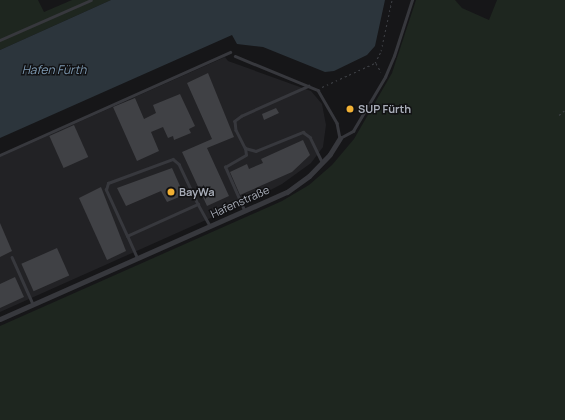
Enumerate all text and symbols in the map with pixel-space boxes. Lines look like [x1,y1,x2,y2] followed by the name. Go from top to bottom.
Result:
[22,63,86,77] water label: Hafen Fürth
[358,102,411,116] place label: SUP Fürth
[345,104,355,114] marker: SUP Fürth
[208,183,272,221] street label: Hafenstraße
[179,185,215,199] place label: BayWa
[166,187,176,197] marker: BayWa

